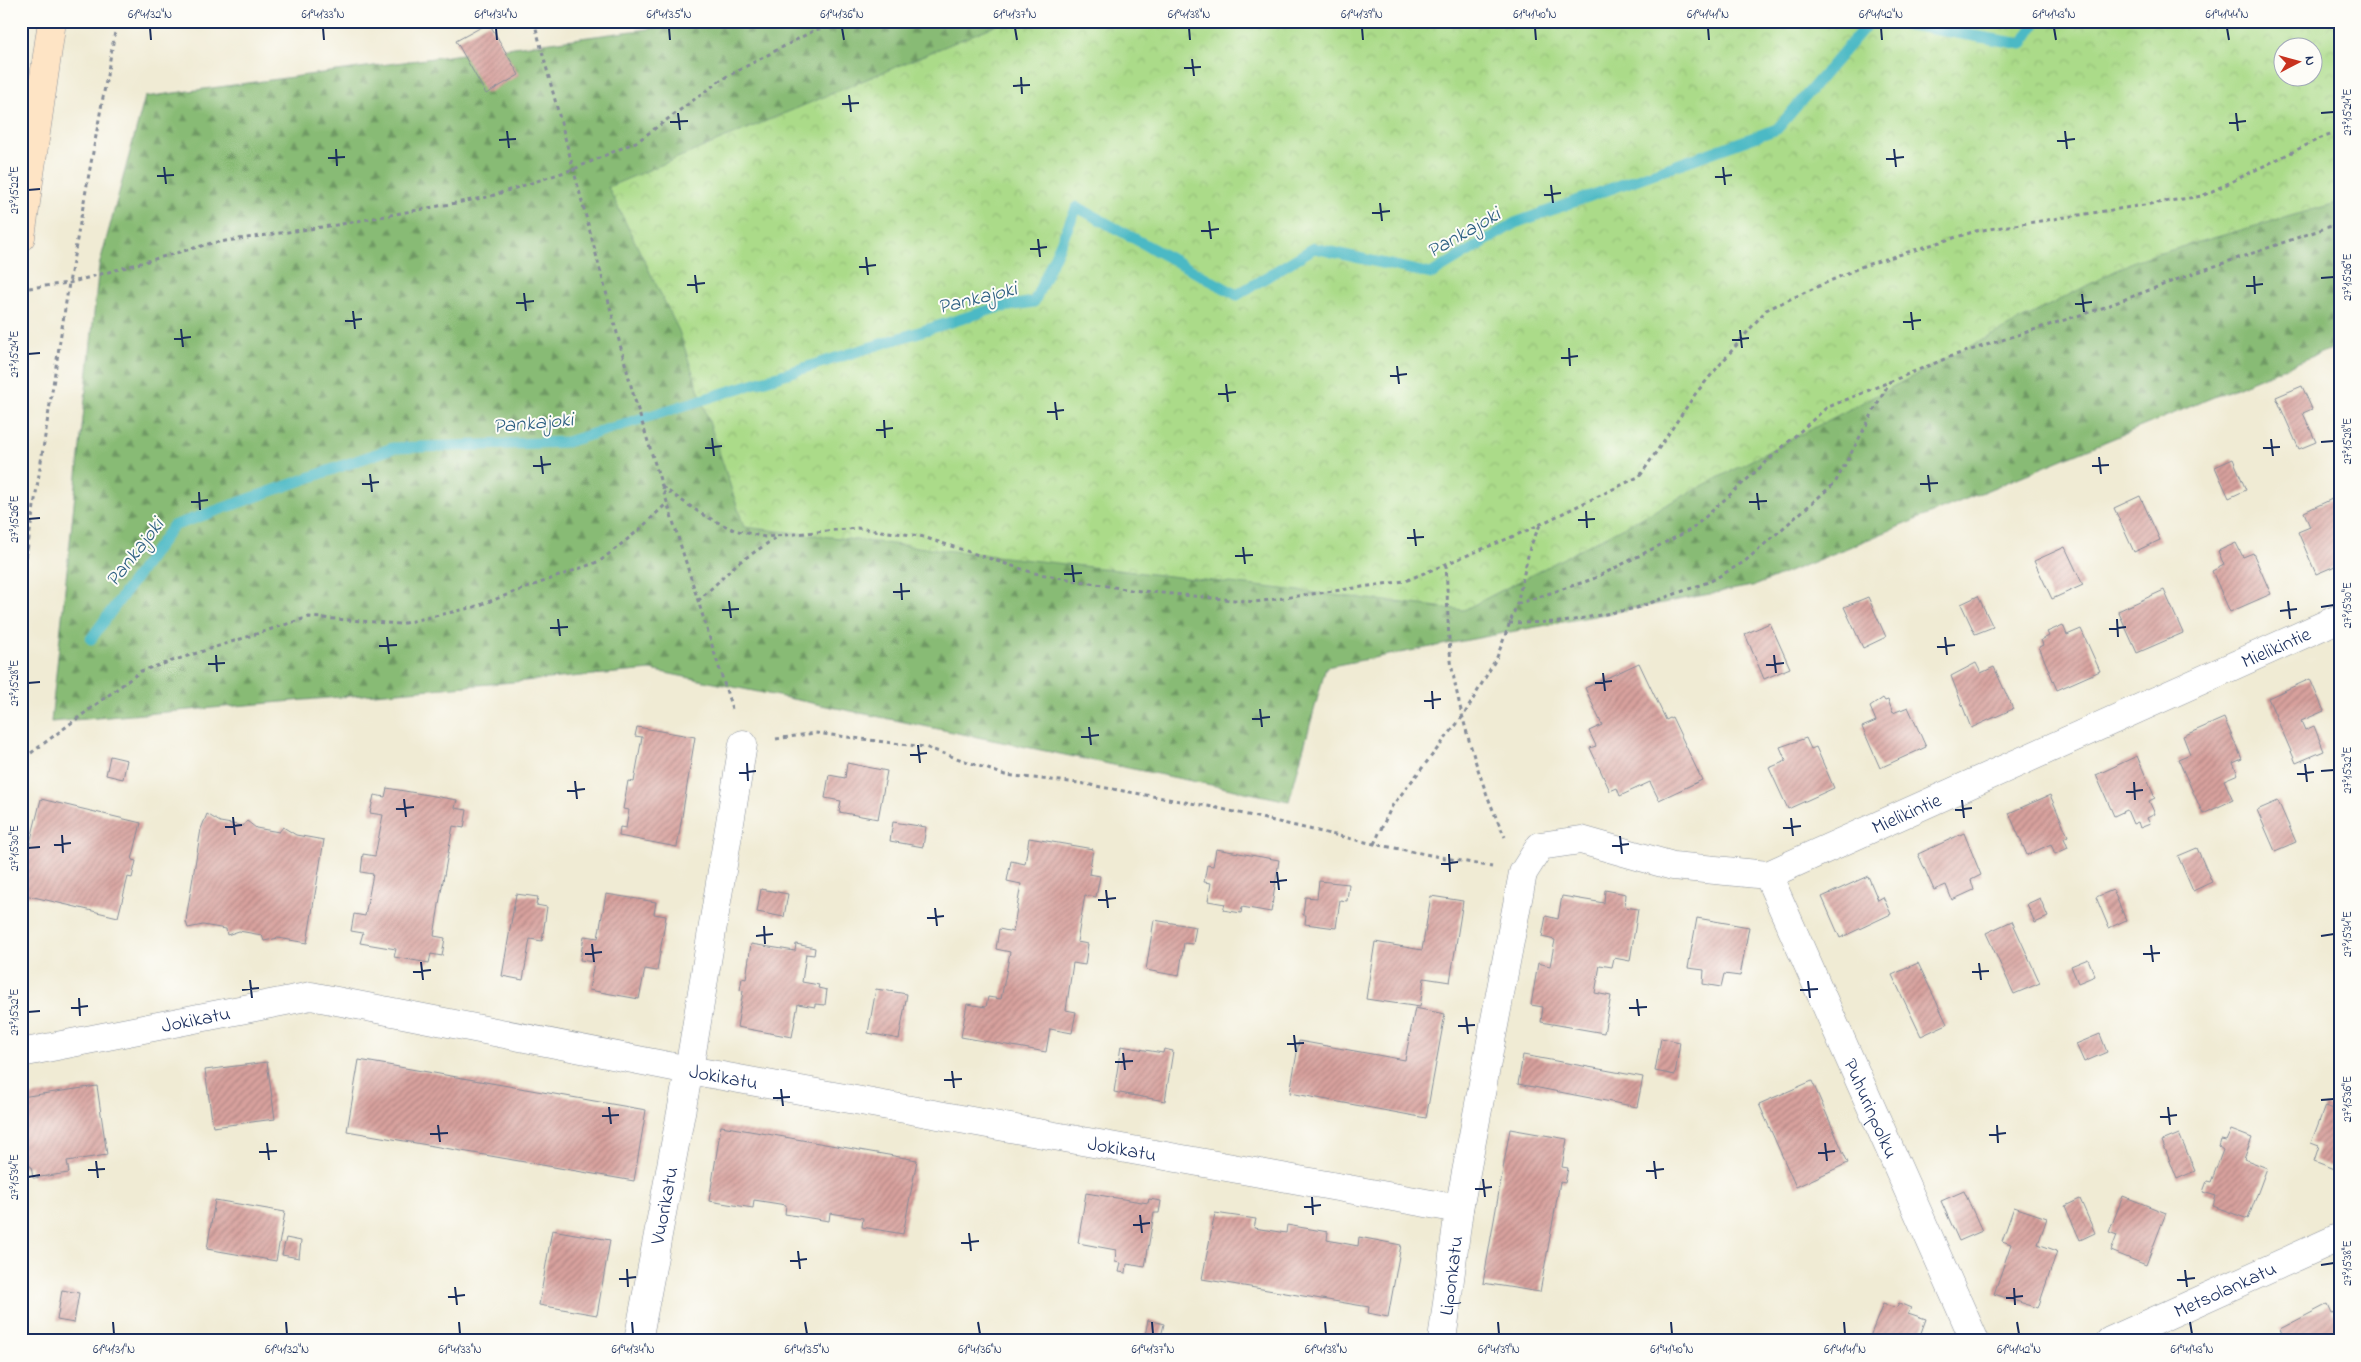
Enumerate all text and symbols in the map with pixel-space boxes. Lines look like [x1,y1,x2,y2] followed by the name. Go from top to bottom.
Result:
[128,6,172,24] text: 61°41'32"N
[301,6,345,24] text: 61°41'33"N
[474,6,518,24] text: 61°41'34"N
[646,6,692,24] text: 61°41'35"N
[820,6,864,24] text: 61°41'36"N
[993,6,1037,24] text: 61°41'37"N
[1168,6,1210,24] text: 61°41'38"N
[1341,6,1383,24] text: 61°41'39"N
[1513,6,1557,24] text: 61°41'40"N
[1687,6,1729,24] text: 61°41'41"N
[1859,6,1903,24] text: 61°41'42"N
[2032,6,2076,24] text: 61°41'43"N
[2205,6,2249,24] text: 61°41'44"N
[2274,38,2324,88] north arrow
[2299,55,2320,67] text: N
[2339,88,2357,136] text: 27°15'24"E
[6,166,24,214] text: 27°15'22"E
[1422,199,1508,267] water label: Pankajoki
[2339,253,2357,301] text: 27°15'26"E
[935,274,1022,323] water label: Pankajoki
[6,330,24,378] text: 27°15'24"E
[492,405,577,442] water label: Pankajoki
[2339,418,2357,464] text: 27°15'28"E
[6,495,24,543] text: 27°15'26"E
[99,510,174,594] water label: Pankajoki
[2339,582,2357,628] text: 27°15'30"E
[2237,621,2316,677] street label: Mielikintie
[6,660,24,706] text: 27°15'28"E
[2339,746,2357,794] text: 27°15'32"E
[1868,787,1947,843] street label: Mielikintie
[6,825,24,871] text: 27°15'30"E
[2339,911,2357,957] text: 27°15'34"E
[6,988,24,1036] text: 27°15'32"E
[159,1000,233,1042] street label: Jokikatu
[1834,1054,1904,1164] street label: Puhurinpolku
[686,1058,760,1099] street label: Jokikatu
[2339,1076,2357,1122] text: 27°15'36"E
[1085,1130,1159,1171] street label: Jokikatu
[6,1154,24,1200] text: 27°15'34"E
[644,1164,688,1248] street label: Vuorikatu
[1433,1234,1472,1317] street label: Liponkatu
[2339,1240,2357,1286] text: 27°15'38"E
[2170,1256,2282,1327] street label: Metsolankatu
[93,1341,135,1359] text: 61°41'31"N
[265,1341,309,1359] text: 61°41'32"N
[438,1341,482,1359] text: 61°41'33"N
[611,1341,655,1359] text: 61°41'34"N
[784,1341,830,1359] text: 61°41'35"N
[958,1341,1002,1359] text: 61°41'36"N
[1131,1341,1175,1359] text: 61°41'37"N
[1305,1341,1347,1359] text: 61°41'38"N
[1478,1341,1520,1359] text: 61°41'39"N
[1650,1341,1694,1359] text: 61°41'40"N
[1824,1341,1866,1359] text: 61°41'41"N
[1997,1341,2041,1359] text: 61°41'42"N
[2170,1341,2214,1359] text: 61°41'43"N

